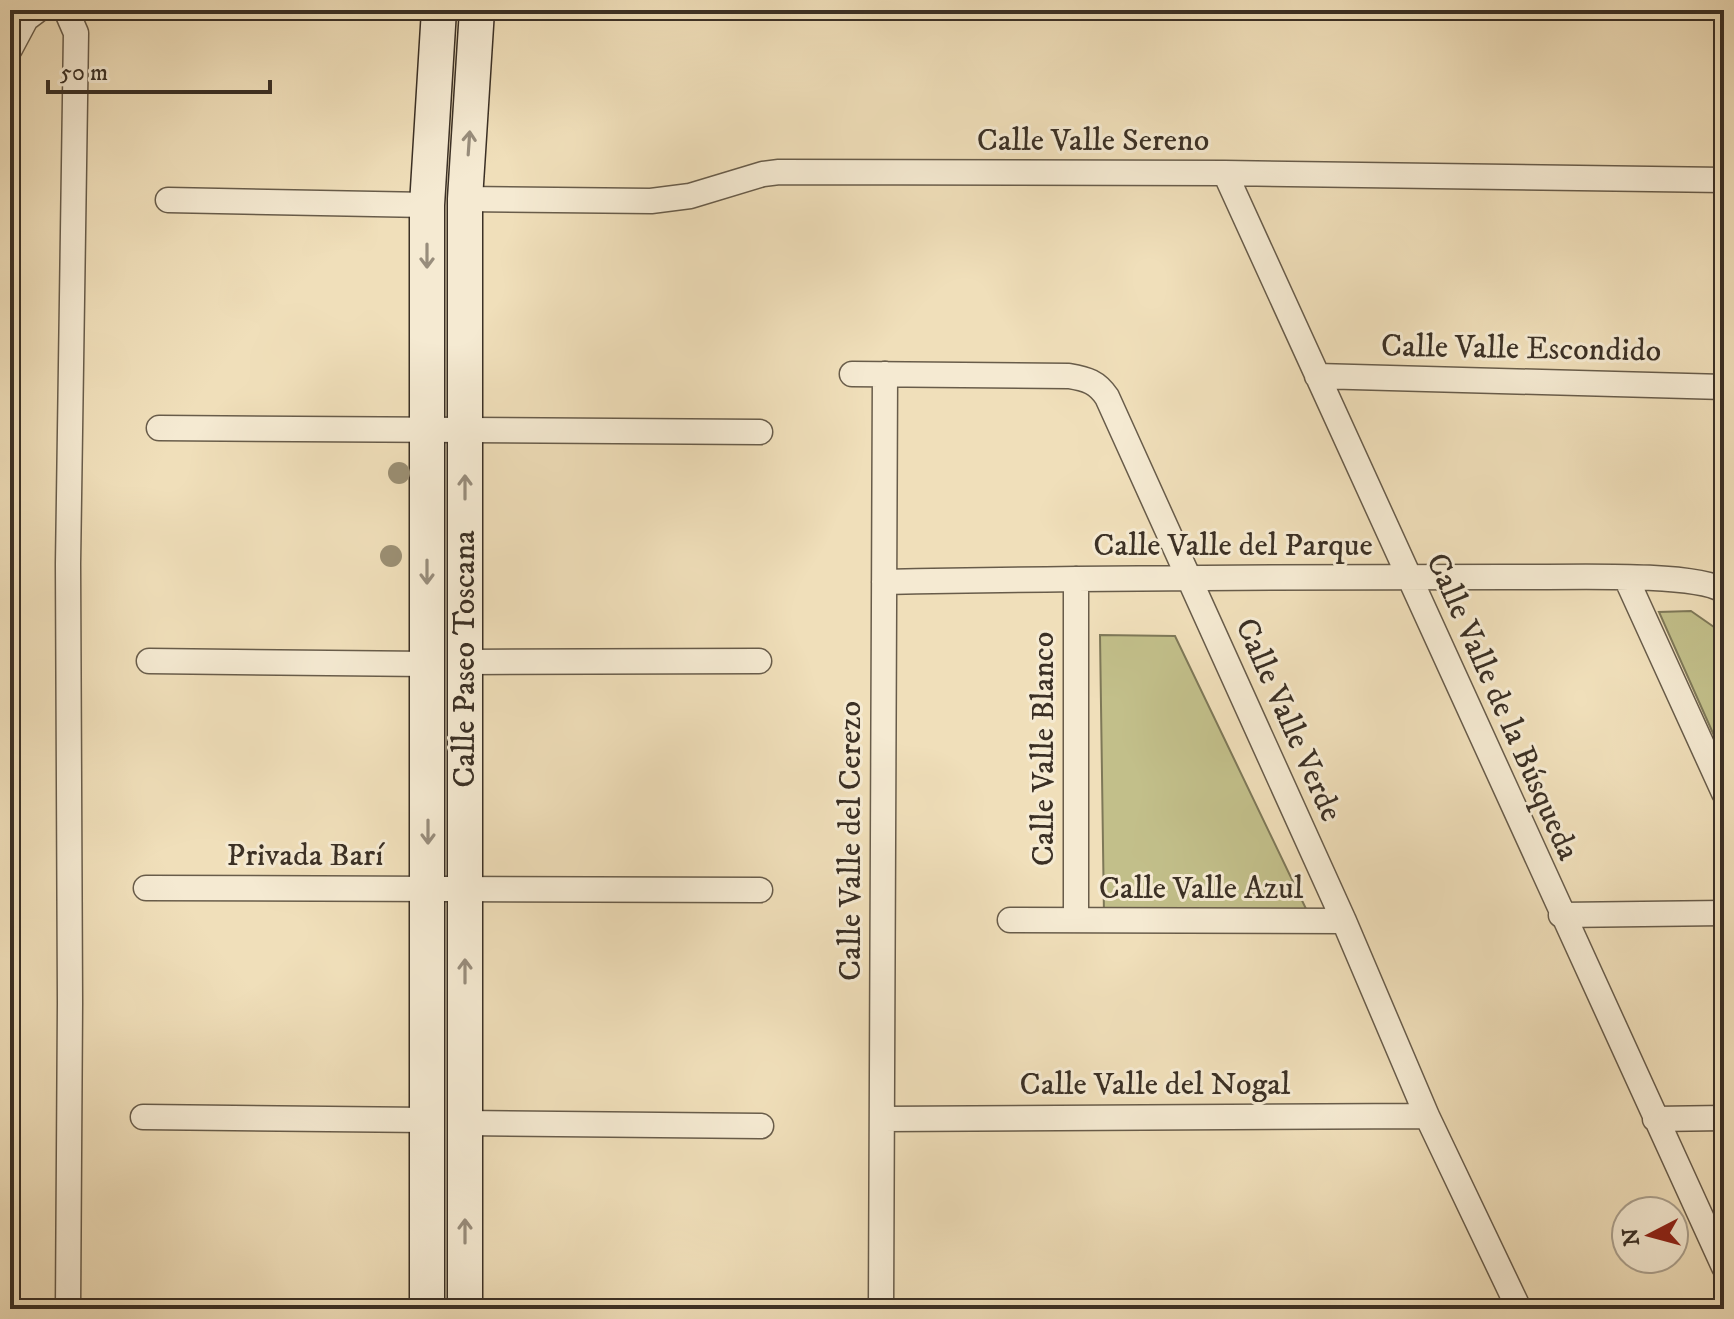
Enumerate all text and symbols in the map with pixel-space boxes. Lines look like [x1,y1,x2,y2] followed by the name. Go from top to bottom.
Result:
[48,44,270,94] scale bar
[60,58,108,88] text: 50 m
[977,121,1209,161] street label: Calle Valle Sereno
[462,130,477,157] one-way arrow
[419,242,435,269] one-way arrow
[1381,327,1661,371] street label: Calle Valle Escondido
[457,474,473,501] one-way arrow
[1093,526,1373,566] street label: Calle Valle del Parque
[445,530,485,788] street label: Calle Paseo Toscana
[1416,547,1588,867] street label: Calle Valle de la Búsqueda
[419,558,435,585] one-way arrow
[1225,612,1351,828] street label: Calle Valle Verde
[1024,632,1064,866] street label: Calle Valle Blanco
[831,701,871,981] street label: Calle Valle del Cerezo
[420,818,436,845] one-way arrow
[227,836,385,876] street label: Privada Barí
[1099,869,1304,909] street label: Calle Valle Azul
[457,958,473,985] one-way arrow
[1020,1065,1291,1105] street label: Calle Valle del Nogal
[1610,1195,1690,1275] north arrow
[457,1218,473,1245] one-way arrow
[1617,1227,1646,1247] text: N

